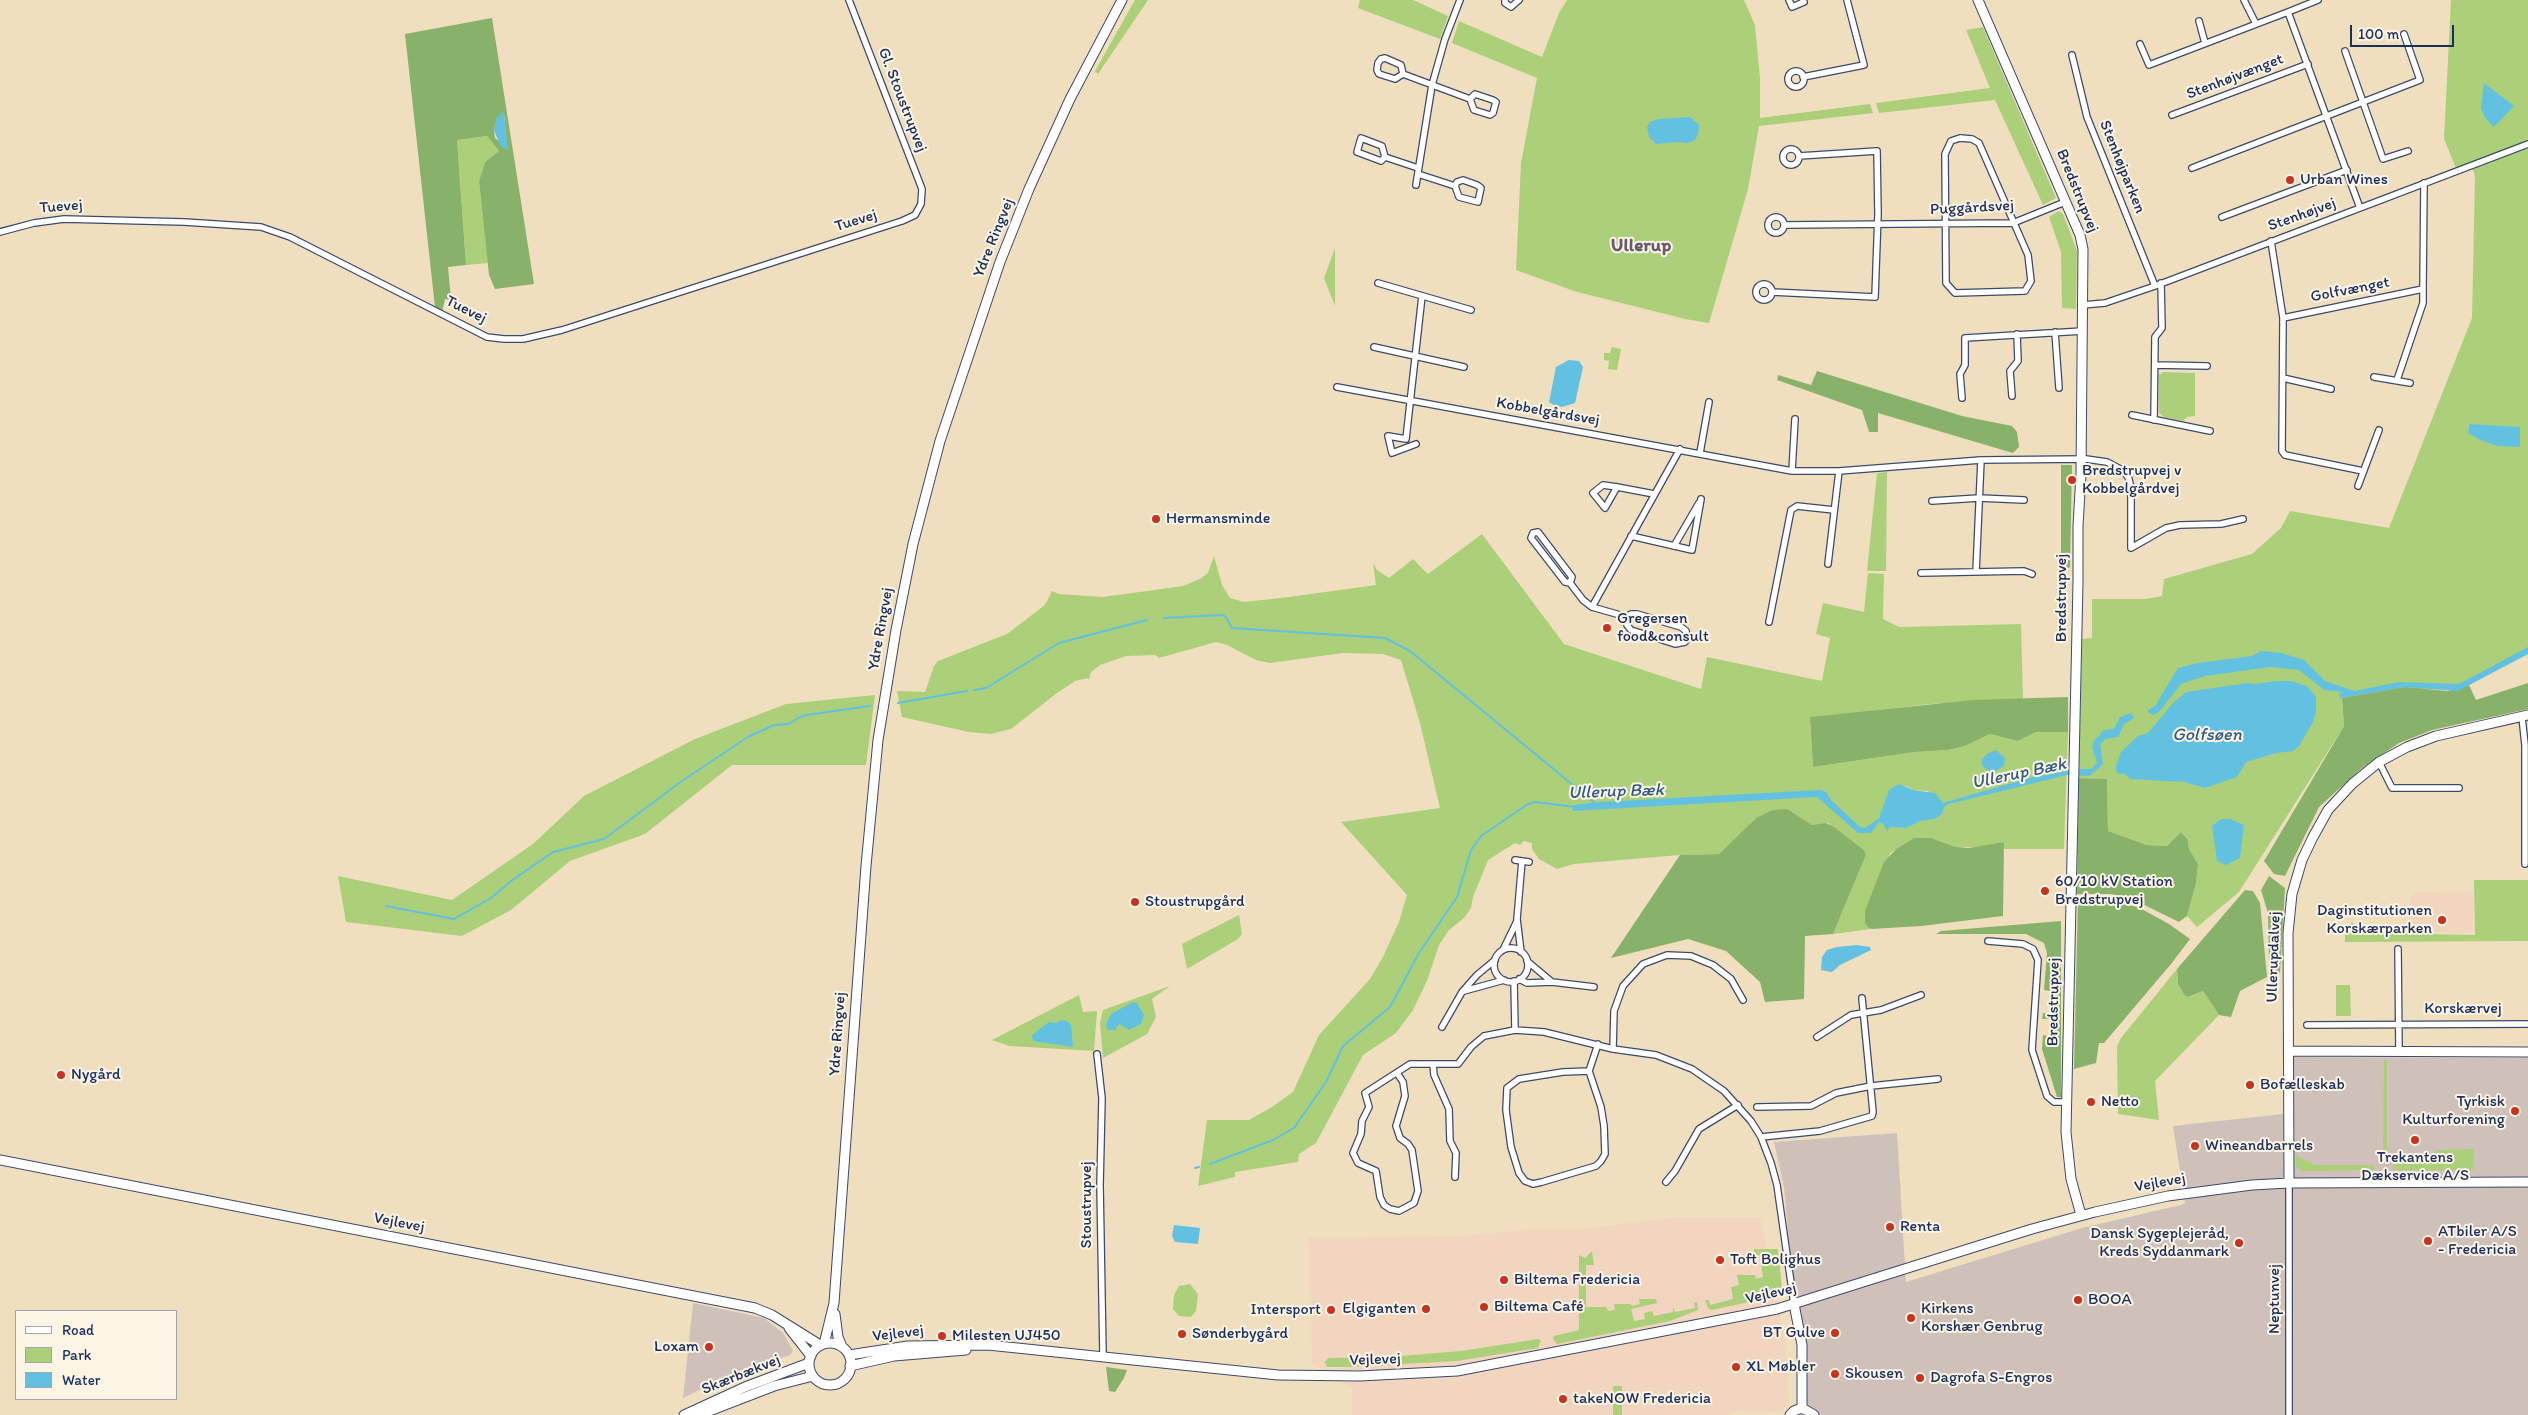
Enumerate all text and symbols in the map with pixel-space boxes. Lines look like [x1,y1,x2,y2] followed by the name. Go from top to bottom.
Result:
[2353,15,2457,47] scale bar
[2358,25,2399,43] text: 100 m
[873,45,931,155] street label: Gl. Stoustrupvej
[2184,50,2286,104] street label: Stenhøjvænget
[2095,118,2149,216] street label: Stenhøjparken
[2052,146,2102,236] street label: Bredstrupvej
[2300,170,2388,190] place label: Urban Wines
[2284,174,2296,186] marker: Urban Wines
[2265,194,2339,236] street label: Stenhøjvej
[969,195,1019,281] street label: Ydre Ringvej
[39,196,83,218] street label: Tuevej
[1930,196,2014,220] street label: Puggårdsvej
[832,205,880,237] street label: Tuevej
[1611,235,1671,257] district label: Ullerup
[2309,273,2391,307] street label: Golfvænget
[442,292,490,328] street label: Tuevej
[1495,393,1601,431] street label: Kobbelgårdsvej
[2082,461,2181,499] place label: Bredstrupvej v Kobbelgårdvej
[2066,474,2078,486] marker: Bredstrupvej v Kobbelgårdvej
[1166,509,1270,529] place label: Hermansminde
[1150,513,1162,525] marker: Hermansminde
[2052,554,2072,642] street label: Bredstrupvej
[864,586,898,672] street label: Ydre Ringvej
[1617,609,1709,647] place label: Gregersen food&consult
[1601,622,1613,634] marker: Gregersen food&consult
[2172,724,2242,746] water label: Golfsøen
[1970,753,2068,795] water label: Ullerup Bæk
[1568,780,1664,804] water label: Ullerup Bæk
[2055,872,2173,910] place label: 60/10 kV Station Bredstrupvej
[2039,885,2051,897] marker: 60/10 kV Station Bredstrupvej
[1145,892,1245,912] place label: Stoustrupgård
[1129,896,1141,908] marker: Stoustrupgård
[2317,901,2432,939] place label: Daginstitutionen Korskærparken
[2263,911,2285,1003] street label: Ullerupdalvej
[2436,914,2448,926] marker: Daginstitutionen Korskærparken
[2044,958,2064,1046] street label: Bredstrupvej
[825,991,851,1077] street label: Ydre Ringvej
[2424,999,2502,1019] street label: Korskærvej
[71,1065,121,1085] place label: Nygård
[55,1069,67,1081] marker: Nygård
[2260,1075,2345,1095] place label: Bofælleskab
[2244,1079,2256,1091] marker: Bofælleskab
[2101,1092,2139,1112] place label: Netto
[2402,1092,2505,1130] place label: Tyrkisk Kulturforening
[2085,1096,2097,1108] marker: Netto
[2509,1105,2521,1117] marker: Tyrkisk Kulturforening
[2409,1134,2421,1146] marker: Trekantens Dækservice A/S
[2205,1136,2313,1156] place label: Wineandbarrels
[2189,1140,2201,1152] marker: Wineandbarrels
[2361,1148,2469,1186] place label: Trekantens Dækservice A/S
[1077,1161,1097,1249] street label: Stoustrupvej
[2133,1169,2187,1197] street label: Vejlevej
[372,1209,426,1237] street label: Vejlevej
[1900,1217,1940,1237] place label: Renta
[1884,1221,1896,1233] marker: Renta
[2438,1222,2517,1260] place label: ATbiler A/S - Fredericia
[2090,1224,2229,1262] place label: Dansk Sygeplejeråd, Kreds Syddanmark
[2422,1235,2434,1247] marker: ATbiler A/S - Fredericia
[2233,1237,2245,1249] marker: Dansk Sygeplejeråd, Kreds Syddanmark
[1730,1250,1821,1270] place label: Toft Bolighus
[1714,1254,1726,1266] marker: Toft Bolighus
[2265,1264,2285,1334] street label: Neptunvej
[1514,1270,1640,1290] place label: Biltema Fredericia
[1498,1274,1510,1286] marker: Biltema Fredericia
[1744,1279,1798,1309] street label: Vejlevej
[2088,1290,2132,1310] place label: BOOA
[2072,1294,2084,1306] marker: BOOA
[1494,1297,1584,1317] place label: Biltema Café
[1343,1299,1416,1319] place label: Elgiganten
[1921,1299,2043,1337] place label: Kirkens Korshær Genbrug
[1251,1300,1321,1320] place label: Intersport
[1478,1301,1490,1313] marker: Biltema Café
[1420,1303,1432,1315] marker: Elgiganten
[1325,1304,1337,1316] marker: Intersport
[15,1310,178,1400] legend
[1905,1312,1917,1324] marker: Kirkens Korshær Genbrug
[62,1321,94,1339] text: Road
[871,1321,925,1347] street label: Vejlevej
[1763,1323,1825,1343] place label: BT Gulve
[1192,1324,1288,1344] place label: Sønderbygård
[952,1326,1061,1346] place label: Milesten UJ450
[1829,1327,1841,1339] marker: BT Gulve
[1176,1328,1188,1340] marker: Sønderbygård
[936,1330,948,1342] marker: Milesten UJ450
[654,1337,699,1357] place label: Loxam
[703,1341,715,1353] marker: Loxam
[62,1346,92,1364] text: Park
[1349,1350,1401,1370] street label: Vejlevej
[699,1351,783,1399] street label: Skærbækvej
[1746,1357,1816,1377] place label: XL Møbler
[1730,1361,1742,1373] marker: XL Møbler
[1845,1364,1903,1384] place label: Skousen
[1829,1368,1841,1380] marker: Skousen
[1930,1368,2052,1388] place label: Dagrofa S-Engros
[62,1371,100,1389] text: Water
[1914,1372,1926,1384] marker: Dagrofa S-Engros
[1573,1389,1711,1409] place label: takeNOW Fredericia
[1557,1393,1569,1405] marker: takeNOW Fredericia

